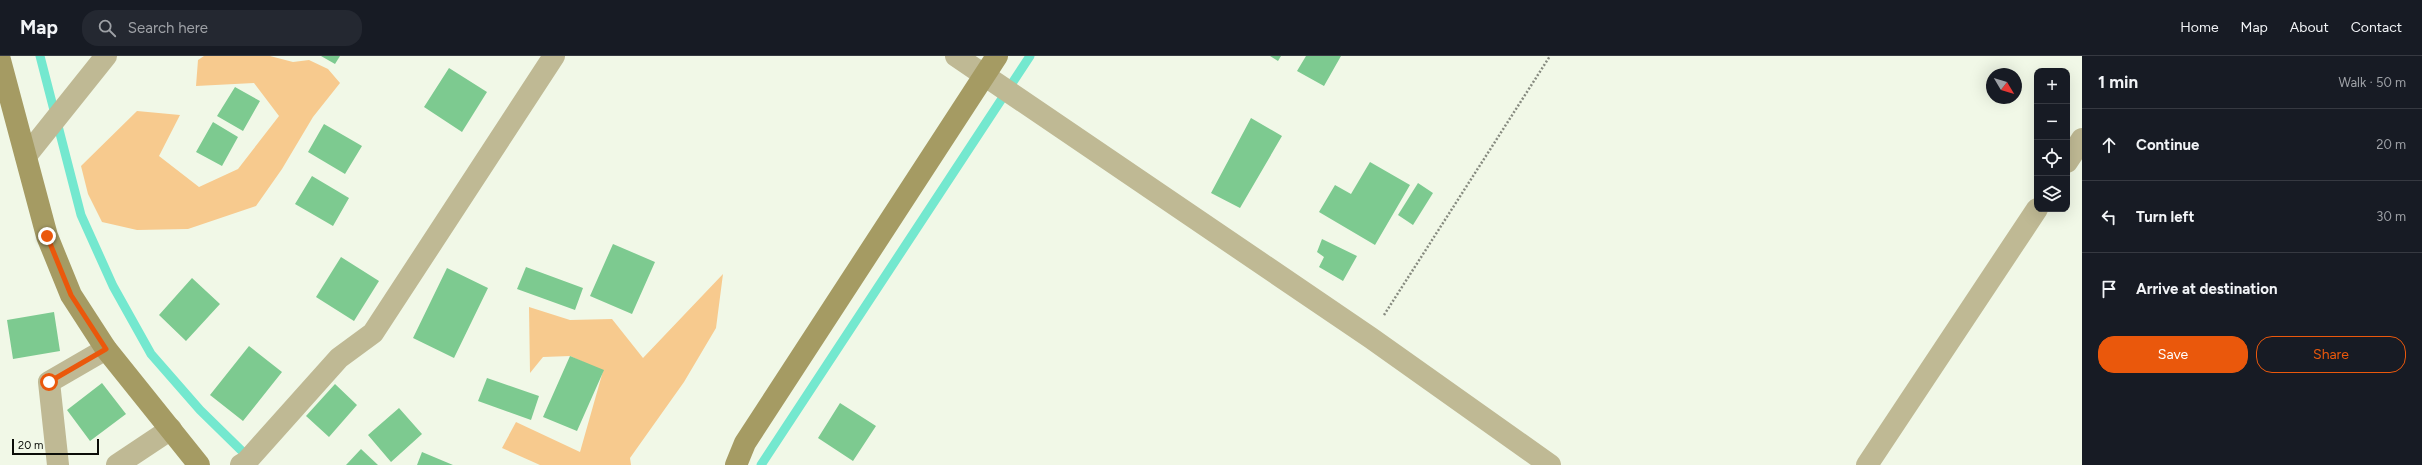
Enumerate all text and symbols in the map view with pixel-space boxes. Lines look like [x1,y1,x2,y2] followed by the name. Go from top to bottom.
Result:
[82,10,362,46] search box
[20,16,58,39] text: Map
[96,17,118,39] icon: search
[128,19,208,37] text: Search here
[2180,19,2219,36] text: Home
[2241,19,2268,36] text: Map
[2290,19,2329,36] text: About
[2351,19,2402,36] text: Contact
[1986,68,2022,104] north arrow
[2034,68,2070,212] map controls
[2034,68,2070,104] button: +
[2098,72,2138,92] text: 1 min
[2338,75,2406,90] text: Walk · 50 m
[2034,104,2070,140] button: −
[2098,134,2120,156] icon: ahead
[2136,136,2199,154] text: Continue
[2376,137,2406,152] text: 20 m
[2034,140,2070,176] button: locate
[2034,176,2070,212] button: layers
[2098,206,2120,228] icon: left
[2136,208,2194,226] text: Turn left
[2376,209,2406,224] text: 30 m
[38,227,56,245] route end
[2098,278,2120,300] icon: arrive
[2136,280,2277,298] text: Arrive at destination
[2098,336,2248,373] button: Save
[2256,336,2406,373] button: Share
[40,373,58,391] route start
[12,437,99,456] scale bar
[18,439,43,452] text: 20 m

